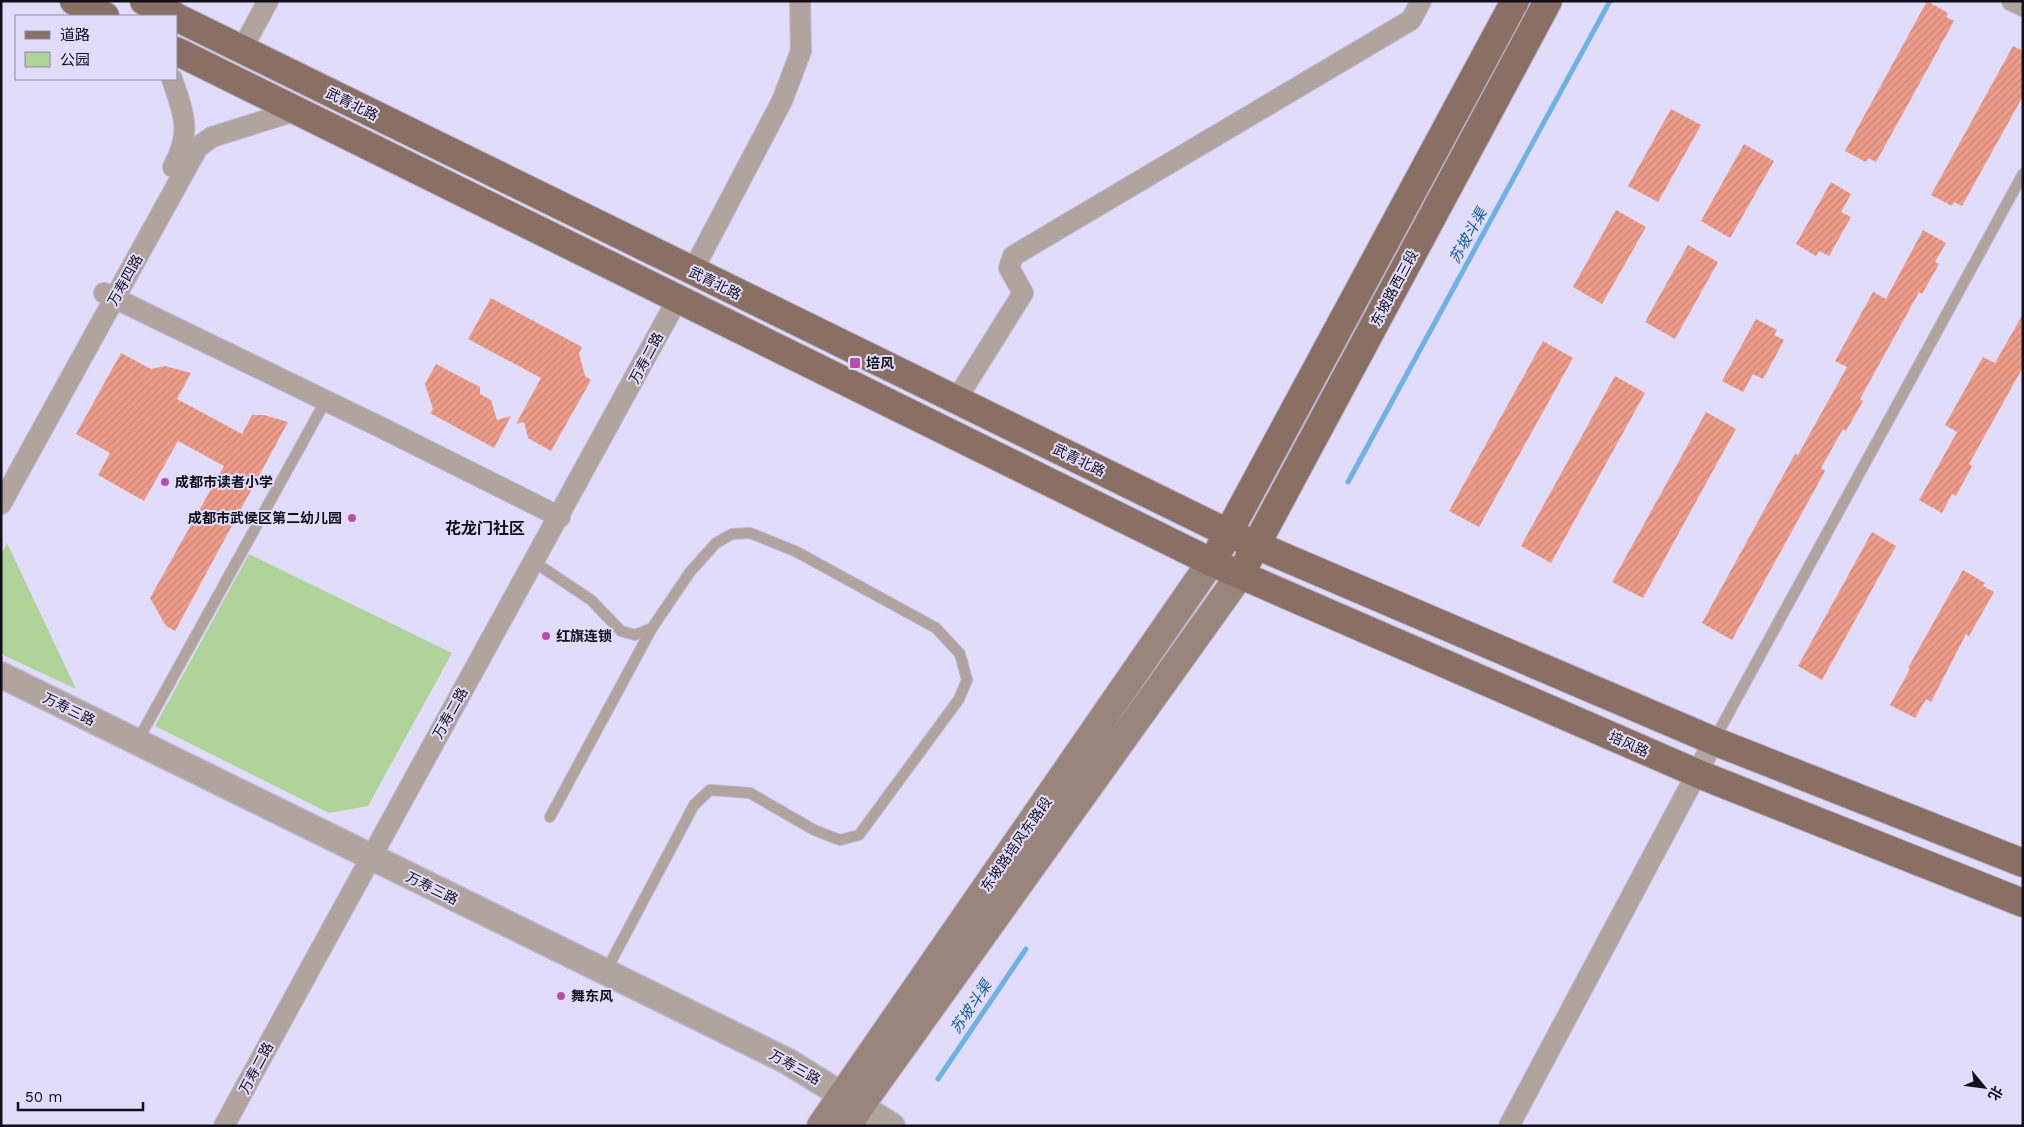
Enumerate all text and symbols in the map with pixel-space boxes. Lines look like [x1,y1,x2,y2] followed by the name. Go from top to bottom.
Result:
[15,15,178,80] legend
[60,26,90,44] text: 道路
[60,51,90,69] text: 公园
[323,85,381,123] street label: 武青北路
[1446,204,1491,267] water label: 苏坡斗渠
[1367,247,1421,329] street label: 东坡路西三段
[104,252,146,308] street label: 万寿四路
[686,264,744,302] street label: 武青北路
[626,330,666,386] street label: 万寿二路
[866,355,894,371] place label: 培风
[848,356,862,370] marker: 培风
[1050,441,1108,479] street label: 武青北路
[175,474,273,490] place label: 成都市读者小学
[159,476,171,488] marker: 成都市读者小学
[188,510,342,526] place label: 成都市武侯区第二幼儿园
[346,512,358,524] marker: 成都市武侯区第二幼儿园
[445,519,525,538] district label: 花龙门社区
[556,628,612,644] place label: 红旗连锁
[540,630,552,642] marker: 红旗连锁
[429,685,471,741] street label: 万寿二路
[40,690,98,728] street label: 万寿三路
[1607,728,1651,760] street label: 培风路
[977,794,1055,894] street label: 东坡路培风东路段
[403,869,461,907] street label: 万寿三路
[947,975,996,1037] water label: 苏坡斗渠
[571,988,613,1004] place label: 舞东风
[555,990,567,1002] marker: 舞东风
[236,1040,276,1096] street label: 万寿二路
[767,1046,823,1088] street label: 万寿三路
[1959,1062,2009,1112] north arrow
[18,1080,142,1112] scale bar
[1985,1083,2006,1103] text: 北
[25,1088,62,1106] text: 50 m

